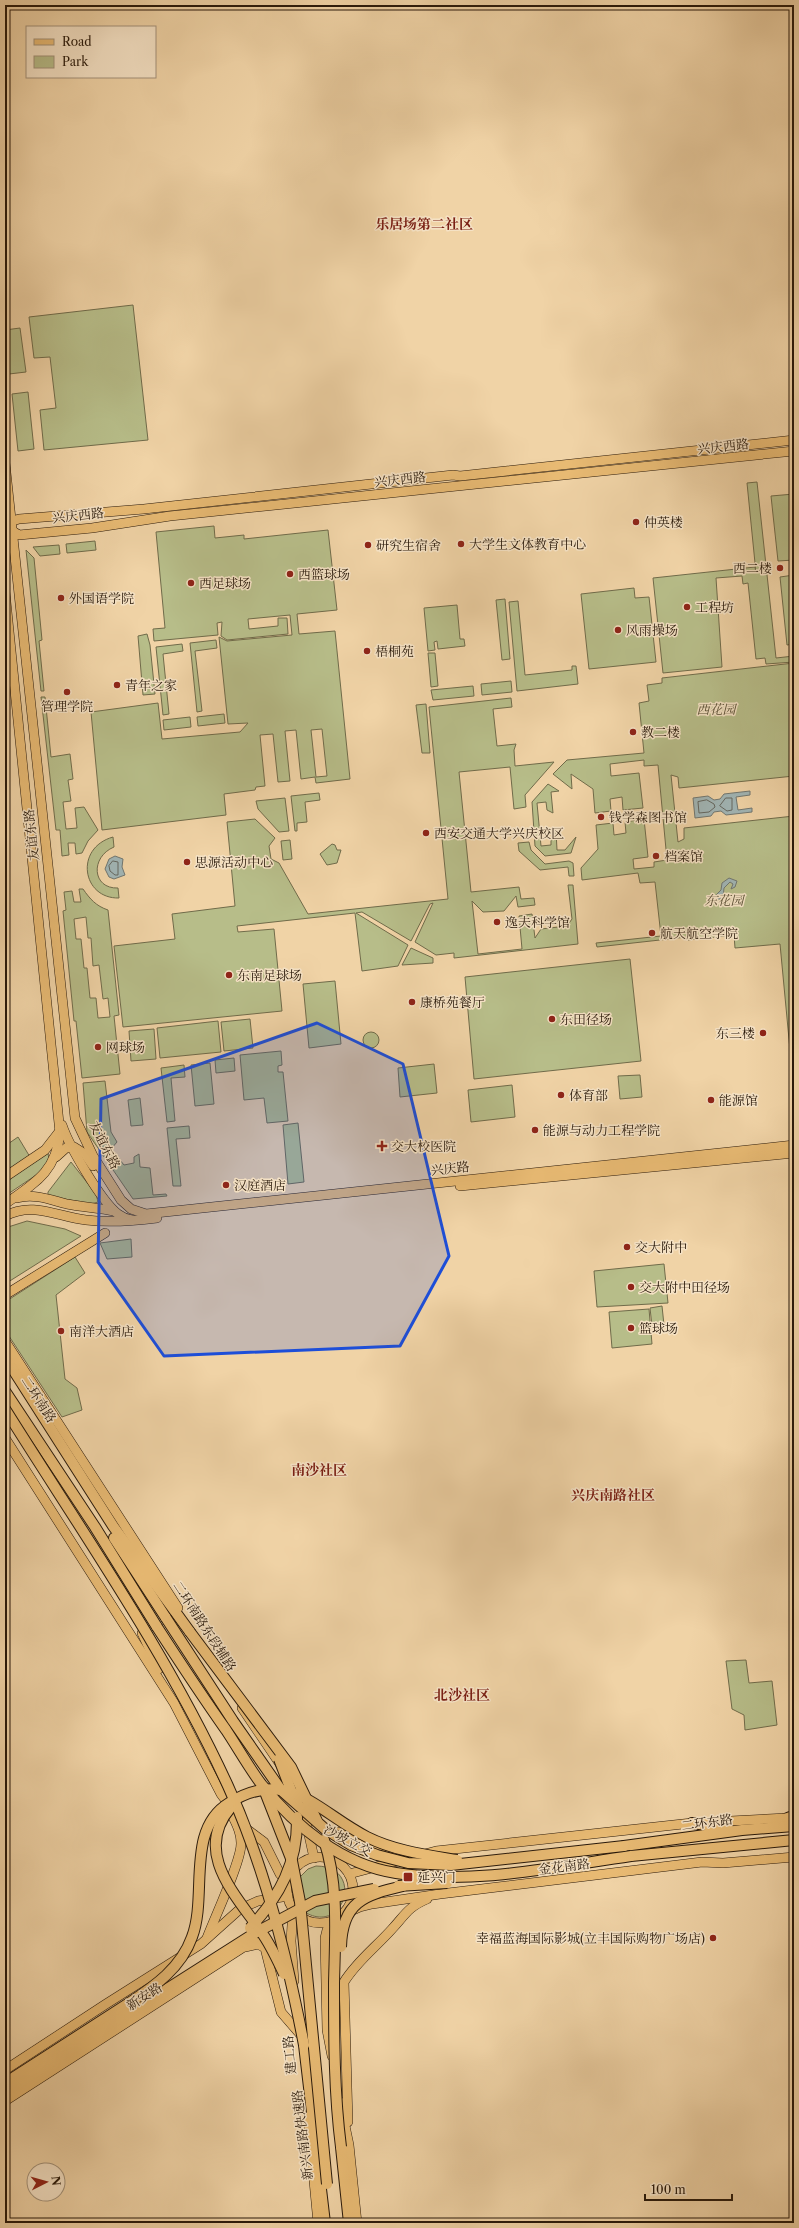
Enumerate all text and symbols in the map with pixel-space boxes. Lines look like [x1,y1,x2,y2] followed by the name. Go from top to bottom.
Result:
[26,26,156,78] legend
[62,34,92,49] text: Road
[62,54,89,69] text: Park
[375,215,473,233] district label: 乐居场第二社区
[696,435,750,457] street label: 兴庆西路
[373,468,427,490] street label: 兴庆西路
[51,504,105,526] street label: 兴庆西路
[644,514,683,530] place label: 仲英楼
[631,517,641,527] marker: 仲英楼
[469,536,586,552] place label: 大学生文体教育中心
[376,537,441,553] place label: 研究生宿舍
[456,539,466,549] marker: 大学生文体教育中心
[363,540,373,550] marker: 研究生宿舍
[733,560,772,576] place label: 西二楼
[775,563,785,573] marker: 西二楼
[298,566,350,582] place label: 西篮球场
[285,569,295,579] marker: 西篮球场
[199,575,251,591] place label: 西足球场
[186,578,196,588] marker: 西足球场
[69,590,134,606] place label: 外国语学院
[56,593,66,603] marker: 外国语学院
[695,599,734,615] place label: 工程坊
[682,602,692,612] marker: 工程坊
[626,622,678,638] place label: 风雨操场
[613,625,623,635] marker: 风雨操场
[375,643,414,659] place label: 梧桐苑
[362,646,372,656] marker: 梧桐苑
[125,677,177,693] place label: 青年之家
[112,680,122,690] marker: 青年之家
[62,687,72,697] marker: 管理学院
[41,698,93,714] place label: 管理学院
[696,701,737,717] park label: 西花园
[641,724,680,740] place label: 教二楼
[628,727,638,737] marker: 教二楼
[20,808,42,862] street label: 友谊东路
[609,809,687,825] place label: 钱学森图书馆
[596,812,606,822] marker: 钱学森图书馆
[434,825,564,841] place label: 西安交通大学兴庆校区
[421,828,431,838] marker: 西安交通大学兴庆校区
[664,848,703,864] place label: 档案馆
[651,851,661,861] marker: 档案馆
[195,854,273,870] place label: 思源活动中心
[182,857,192,867] marker: 思源活动中心
[704,892,745,908] park label: 东花园
[505,914,570,930] place label: 逸夫科学馆
[492,917,502,927] marker: 逸夫科学馆
[660,925,738,941] place label: 航天航空学院
[647,928,657,938] marker: 航天航空学院
[237,967,302,983] place label: 东南足球场
[224,970,234,980] marker: 东南足球场
[420,994,485,1010] place label: 康桥苑餐厅
[407,997,417,1007] marker: 康桥苑餐厅
[560,1011,612,1027] place label: 东田径场
[547,1014,557,1024] marker: 东田径场
[716,1025,755,1041] place label: 东三楼
[758,1028,768,1038] marker: 东三楼
[106,1039,145,1055] place label: 网球场
[93,1042,103,1052] marker: 网球场
[569,1087,608,1103] place label: 体育部
[556,1090,566,1100] marker: 体育部
[719,1092,758,1108] place label: 能源馆
[706,1095,716,1105] marker: 能源馆
[86,1118,124,1172] street label: 友谊东路
[543,1122,660,1138] place label: 能源与动力工程学院
[530,1125,540,1135] marker: 能源与动力工程学院
[391,1138,456,1154] place label: 交大校医院
[376,1140,388,1152] marker: 交大校医院
[430,1158,470,1178] street label: 兴庆路
[234,1177,286,1193] place label: 汉庭酒店
[221,1180,231,1190] marker: 汉庭酒店
[635,1239,687,1255] place label: 交大附中
[622,1242,632,1252] marker: 交大附中
[639,1279,730,1295] place label: 交大附中田径场
[626,1282,636,1292] marker: 交大附中田径场
[639,1320,678,1336] place label: 篮球场
[69,1323,134,1339] place label: 南洋大酒店
[626,1323,636,1333] marker: 篮球场
[56,1326,66,1336] marker: 南洋大酒店
[18,1373,60,1425] street label: 二环南路
[291,1461,347,1479] district label: 南沙社区
[571,1486,655,1504] district label: 兴庆南路社区
[170,1578,240,1674] street label: 二环南路东段辅路
[434,1686,490,1704] district label: 北沙社区
[680,1810,734,1834] street label: 二环东路
[321,1821,375,1859] street label: 沙坡立交
[537,1855,591,1877] street label: 金花南路
[417,1869,456,1885] place label: 延兴门
[402,1871,414,1883] marker: 延兴门
[476,1930,705,1946] place label: 幸福蓝海国际影城(立丰国际购物广场店)
[708,1933,718,1943] marker: 幸福蓝海国际影城(立丰国际购物广场店)
[123,1979,165,2013] street label: 新安路
[279,2035,299,2075] street label: 建工路
[289,2089,315,2181] street label: 新兴南路快速路
[26,2162,66,2202] north arrow
[48,2175,63,2187] text: N
[645,2176,732,2202] scale bar
[651,2182,686,2197] text: 100 m

